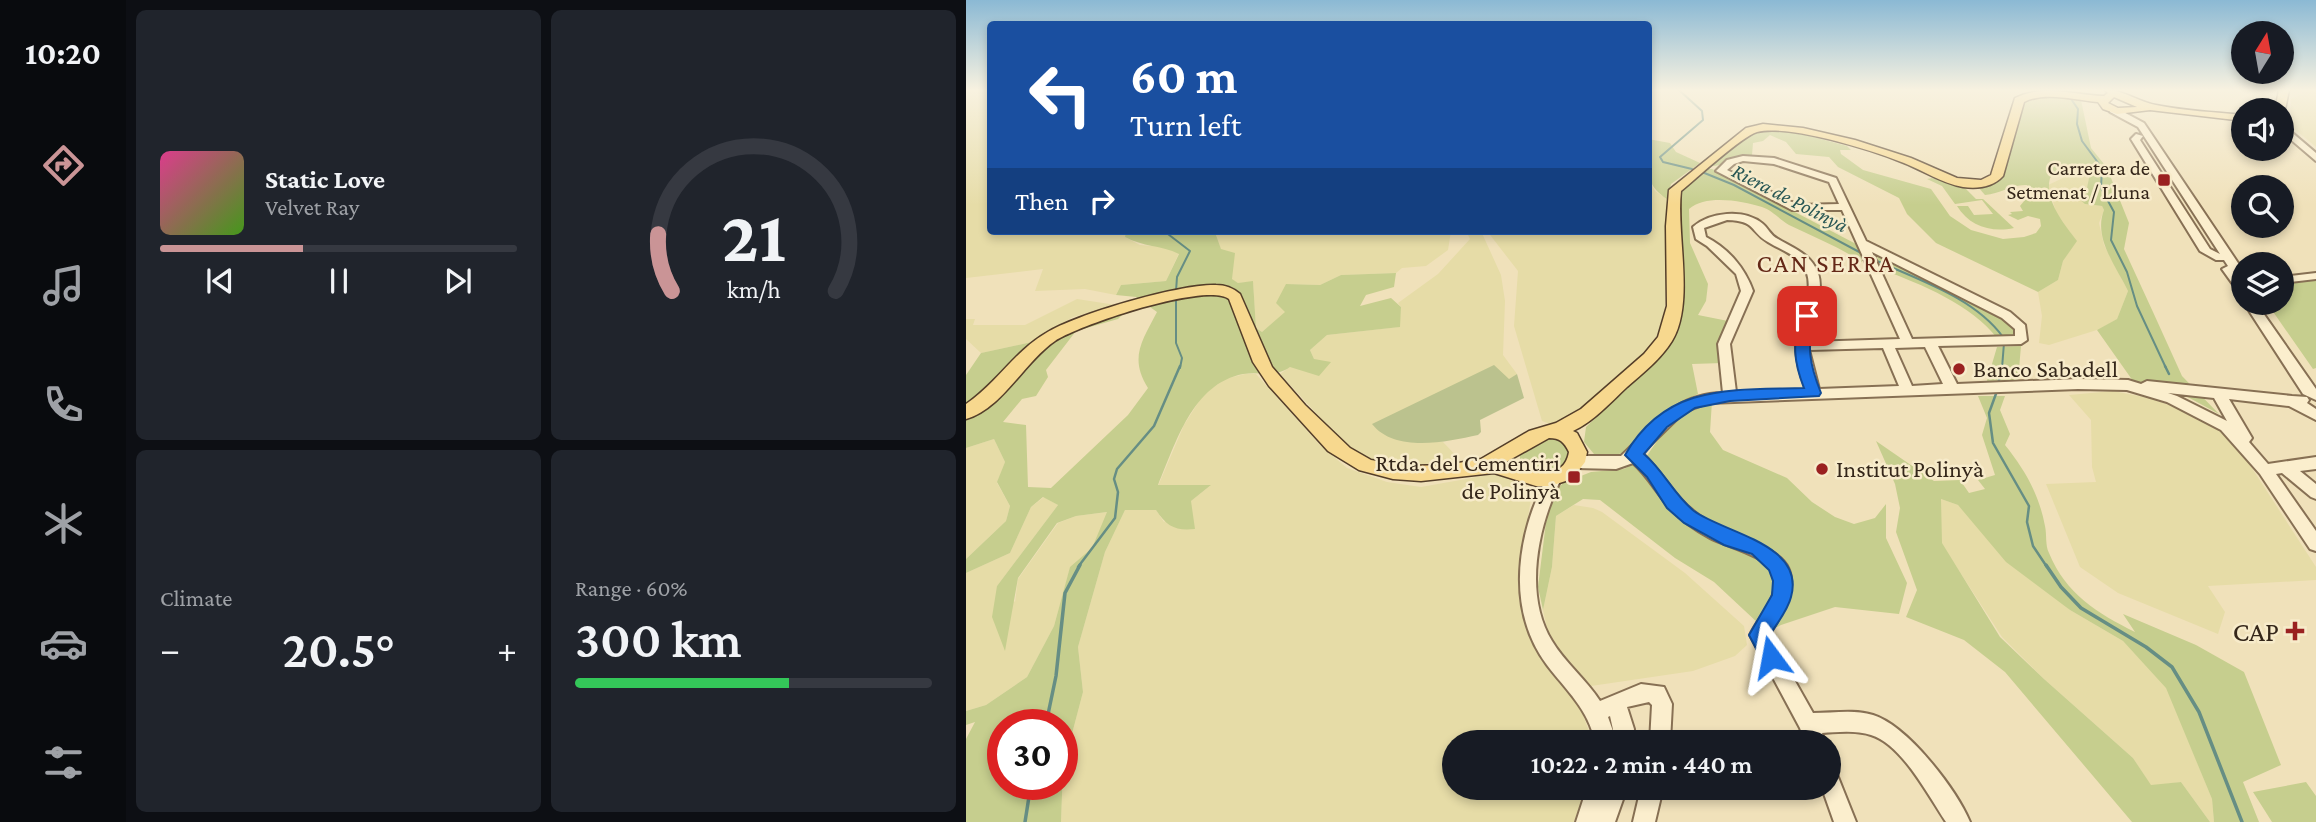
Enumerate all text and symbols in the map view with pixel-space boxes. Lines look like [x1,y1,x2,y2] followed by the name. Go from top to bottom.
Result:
[2231,21,2294,84] north arrow
[2231,21,2294,315] map controls
[25,35,101,71] text: 10:20
[1015,49,1106,140] icon: left
[1130,49,1237,104] text: 60 m
[2231,98,2294,161] button: sound
[1130,107,1241,143] text: Turn left
[39,141,88,190] icon: directions
[2006,156,2150,204] place label: Carretera de Setmenat / Lluna
[1728,159,1852,237] water label: Riera de Polinyà
[265,165,385,194] text: Static Love
[2156,172,2172,188] marker: Carretera de Setmenat / Lluna
[2231,175,2294,238] button: search
[1083,182,1121,220] icon: right
[1015,187,1069,216] text: Then
[265,194,359,220] text: Velvet Ray
[721,197,786,278] text: 21
[1757,249,1895,278] district label: CAN SERRA
[2231,252,2294,315] button: layers
[39,261,88,310] icon: music
[201,262,239,300] icon: previous
[320,262,358,300] icon: pause
[439,262,477,300] icon: next
[727,276,780,303] text: km/h
[1777,286,1837,346] pin
[1788,297,1826,335] icon: arrive
[1973,355,2118,382] place label: Banco Sabadell
[1951,361,1967,377] marker: Banco Sabadell
[39,380,88,429] icon: phone
[1375,449,1560,504] place label: Rtda. del Cementiri de Polinyà
[1836,455,1984,482] place label: Institut Polinyà
[1814,461,1830,477] marker: Institut Polinyà
[1566,469,1582,485] marker: Rtda. del Cementiri de Polinyà
[39,499,88,548] icon: climate
[575,575,688,601] text: Range · 60%
[160,585,232,611] text: Climate
[575,610,742,668] text: 300 km
[2233,616,2279,647] place label: CAP
[39,619,88,668] icon: car
[282,620,395,678] text: 20.5°
[1734,620,1808,694] position arrow
[2285,621,2305,641] marker: CAP
[160,628,180,670] text: −
[497,628,517,670] text: +
[987,709,1078,800] speed limit sign: 30
[39,738,88,787] icon: filters
[1531,750,1752,779] text: 10:22 · 2 min · 440 m

